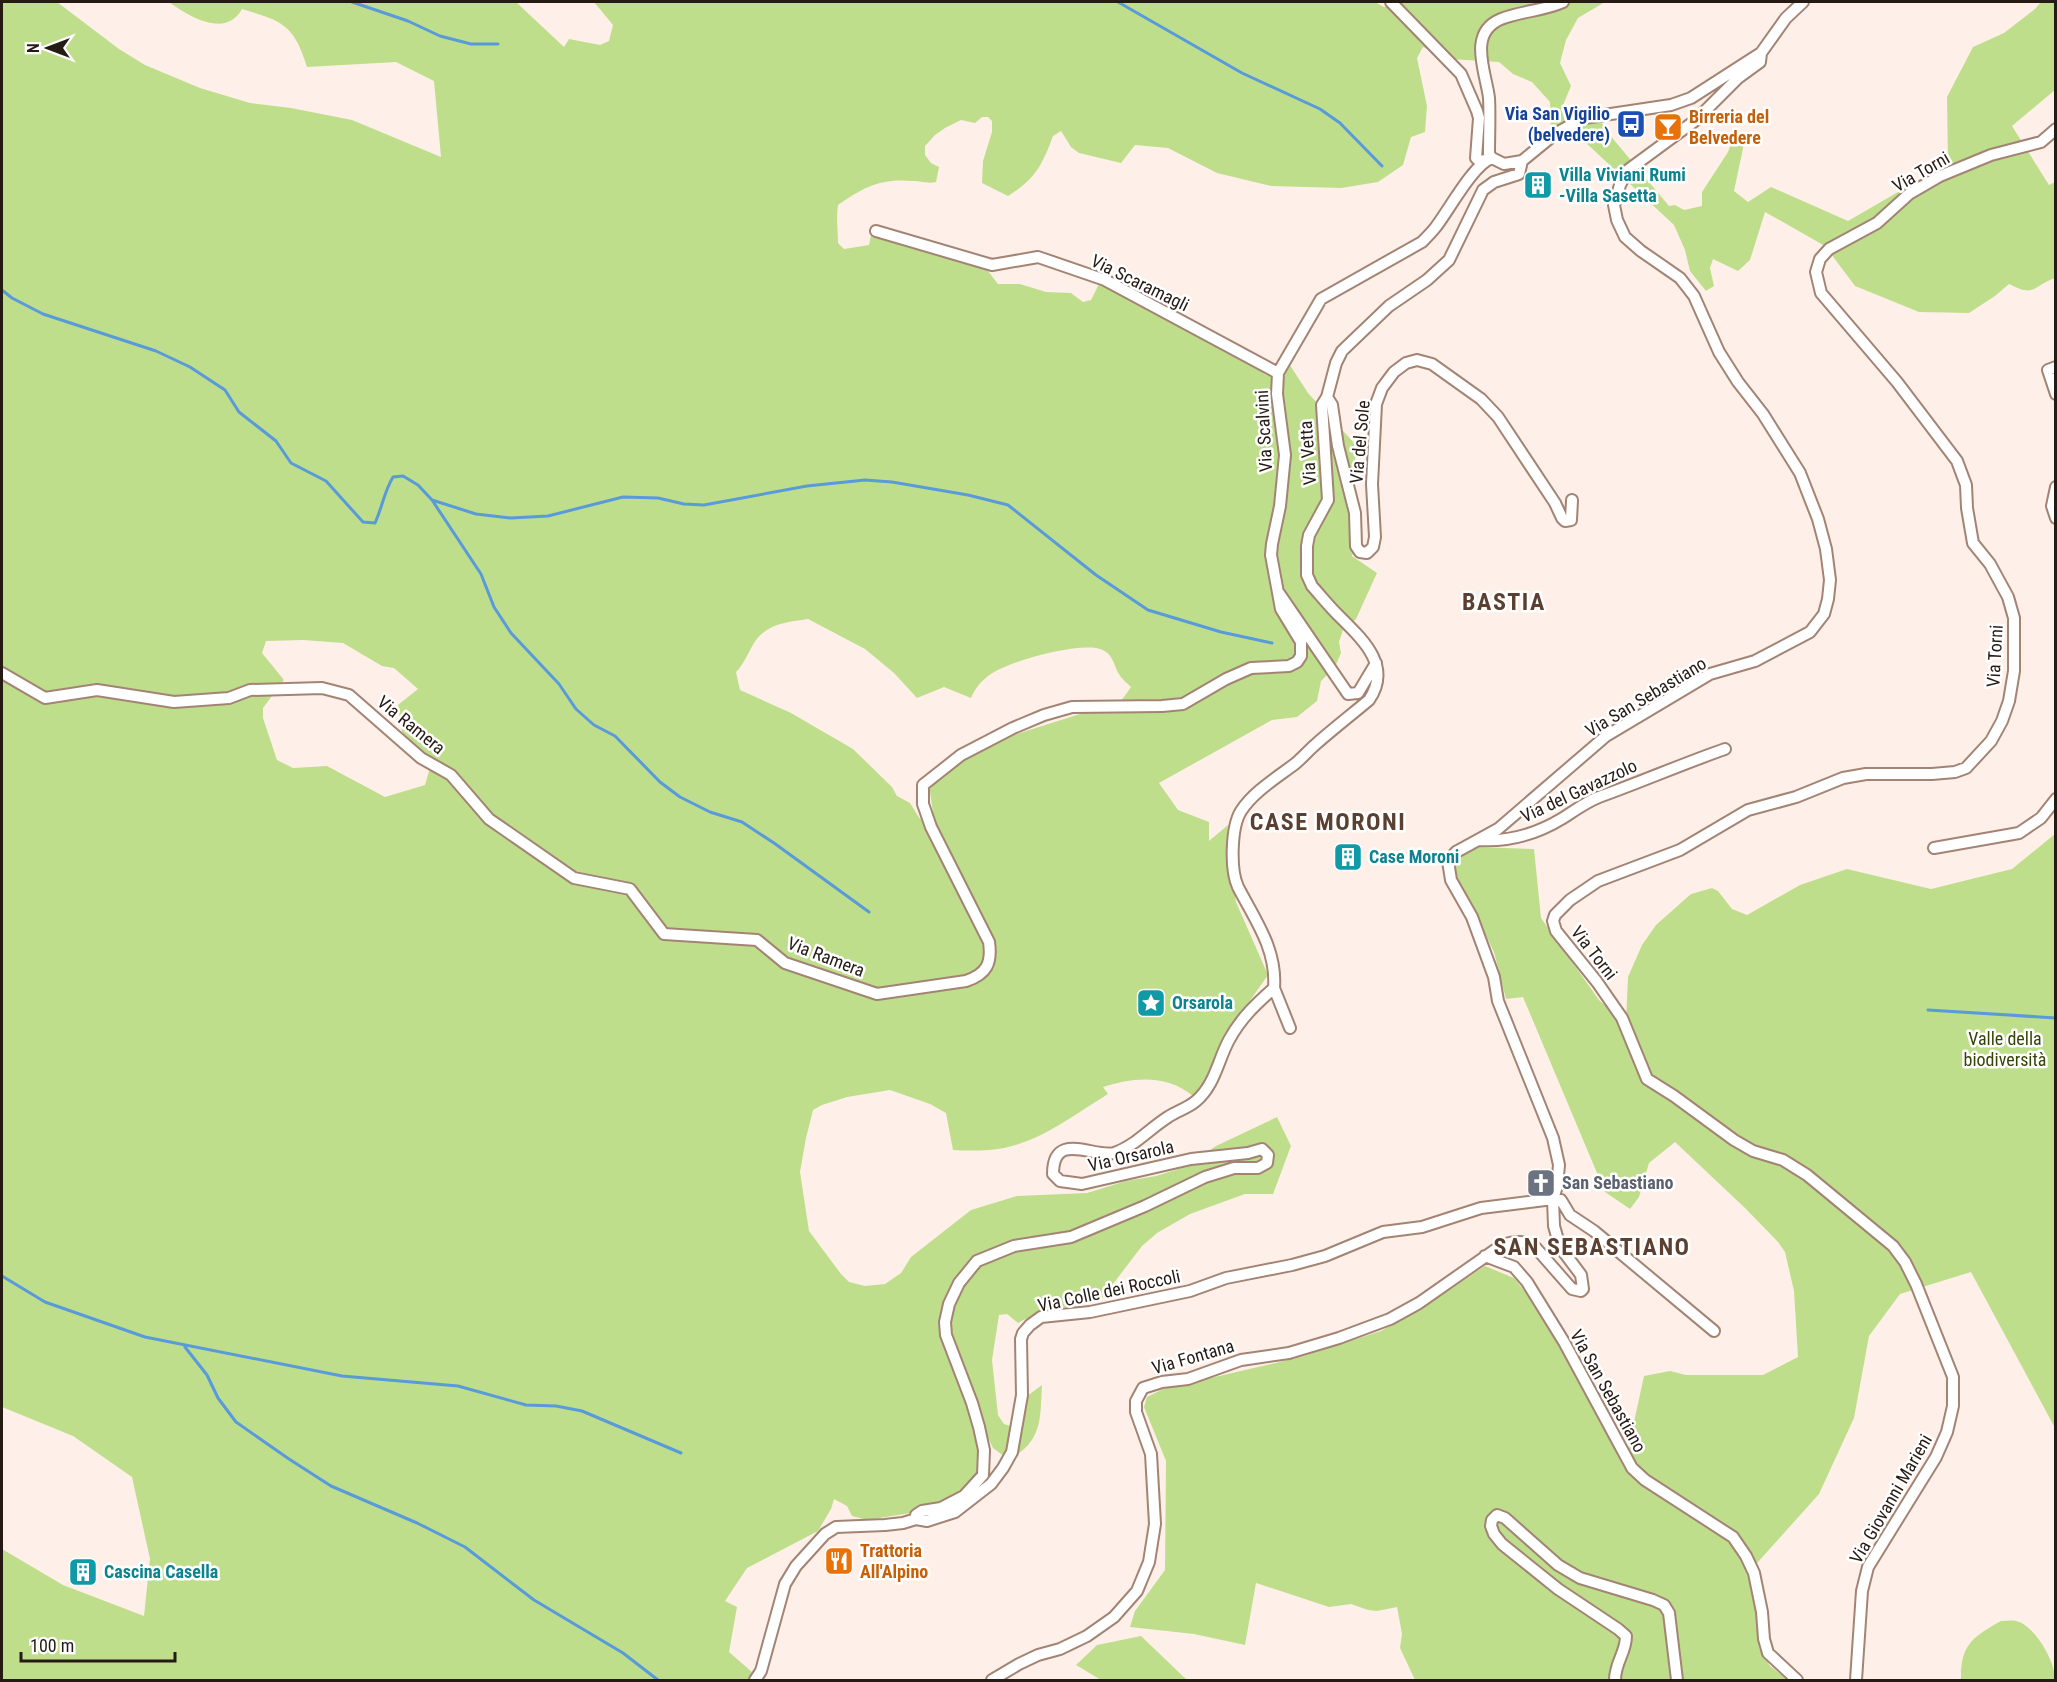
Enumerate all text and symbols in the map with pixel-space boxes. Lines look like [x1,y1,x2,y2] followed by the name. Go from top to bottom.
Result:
[18,18,78,78] north arrow
[24,43,43,53] text: N
[1505,103,1610,146] place label: Via San Vigilio (belvedere)
[1689,106,1769,148] place label: Birreria del Belvedere
[1615,108,1647,140] bus stop icon: Via San Vigilio (belvedere)
[1652,111,1684,143] bar icon: Birreria del Belvedere
[1888,147,1953,196] street label: Via Torni
[1559,164,1686,206] place label: Villa Viviani Rumi -Villa Sasetta
[1522,169,1554,201] building icon: Villa Viviani Rumi -Villa Sasetta
[1088,250,1193,315] street label: Via Scaramagli
[1251,390,1276,473] street label: Via Scalvini
[1345,399,1374,484] street label: Via del Sole
[1295,420,1320,486] street label: Via Vetta
[1462,588,1546,616] district label: BASTIA
[1982,624,2007,688] street label: Via Torni
[1582,652,1710,741] street label: Via San Sebastiano
[373,691,449,758] street label: Via Ramera
[1517,754,1640,827] street label: Via del Gavazzolo
[1250,808,1406,836] district label: CASE MORONI
[1332,841,1364,873] building icon: Case Moroni
[1369,846,1459,867] place label: Case Moroni
[1567,922,1622,984] street label: Via Torni
[785,932,868,981] street label: Via Ramera
[1135,987,1167,1019] place icon: Orsarola
[1172,992,1233,1013] place label: Orsarola
[1964,1028,2046,1070] park label: Valle della biodiversità
[1086,1135,1176,1176] street label: Via Orsarola
[1525,1167,1557,1199] church icon: San Sebastiano
[1562,1172,1673,1193] place label: San Sebastiano
[1493,1233,1691,1261] district label: SAN SEBASTIANO
[1036,1265,1182,1316] street label: Via Colle dei Roccoli
[1566,1326,1651,1456] street label: Via San Sebastiano
[1149,1335,1236,1378] street label: Via Fontana
[1845,1430,1936,1567] street label: Via Giovanni Marieni
[860,1540,928,1582] place label: Trattoria All'Alpino
[823,1545,855,1577] restaurant icon: Trattoria All'Alpino
[67,1556,99,1588] building icon: Cascina Casella
[104,1561,218,1582] place label: Cascina Casella
[21,1625,176,1663] scale bar
[30,1635,74,1656] text: 100 m

